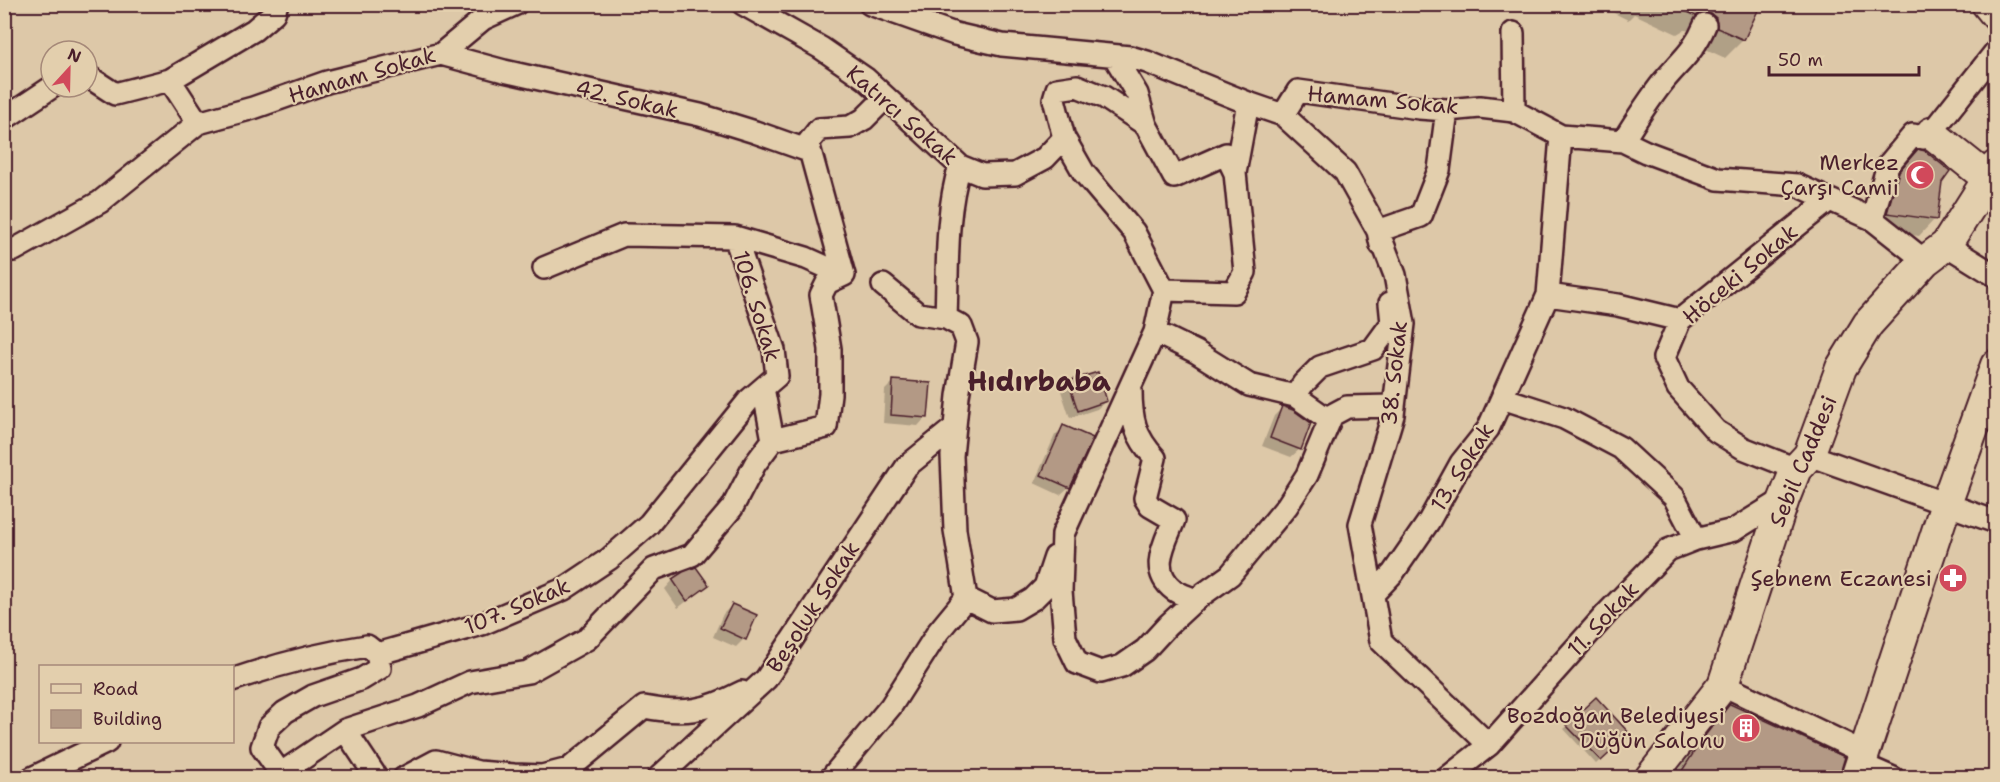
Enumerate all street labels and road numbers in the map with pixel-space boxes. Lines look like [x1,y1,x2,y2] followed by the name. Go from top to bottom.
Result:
[285,40,439,110] street label: Hamam Sokak
[840,59,964,171] street label: Katırcı Sokak
[573,73,681,125] street label: 42. Sokak
[1306,79,1460,121] street label: Hamam Sokak
[1676,217,1804,331] street label: Höceki Sokak
[726,247,788,365] street label: 106. Sokak
[1374,319,1414,427] street label: 38. Sokak
[1762,391,1844,531] street label: Sebil Caddesi
[1423,417,1501,517] street label: 13. Sokak
[760,536,866,678] street label: Beşoluk Sokak
[460,571,574,641] street label: 107. Sokak
[1561,575,1645,663] street label: 11. Sokak

